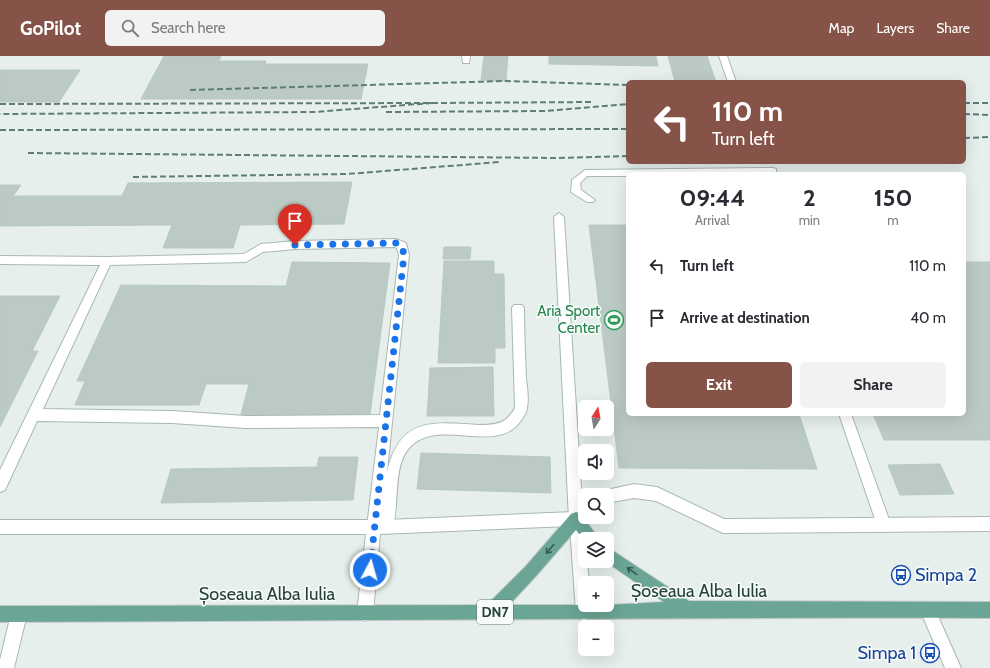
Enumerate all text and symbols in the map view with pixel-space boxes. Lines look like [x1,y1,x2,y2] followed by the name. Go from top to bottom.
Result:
[105,10,385,46] search box
[20,17,81,40] text: GoPilot
[119,17,141,39] icon: search
[151,19,225,37] text: Search here
[829,19,854,37] text: Map
[876,19,914,37] text: Layers
[936,19,970,37] text: Share
[712,94,783,128] text: 110 m
[646,96,698,148] icon: left
[712,128,775,150] text: Turn left
[680,183,745,212] text: 09:44
[803,183,816,212] text: 2
[874,183,912,212] text: 150
[278,204,312,245] pin
[284,210,306,232] icon: arrive
[695,212,730,228] text: Arrival
[799,212,820,228] text: min
[887,212,899,228] text: m
[646,255,668,277] icon: left
[680,257,734,275] text: Turn left
[909,257,946,275] text: 110 m
[537,302,600,337] place label: Aria Sport Center
[646,307,668,329] icon: arrive
[603,309,625,331] sports icon: Aria Sport Center
[680,309,810,327] text: Arrive at destination
[910,309,946,327] text: 40 m
[646,362,792,408] button: Exit
[800,362,946,408] button: Share
[578,400,614,436] north arrow
[578,400,614,656] map controls
[578,444,614,480] button: sound
[578,488,614,524] button: search
[578,532,614,568] button: layers
[546,544,555,554] one-way arrow
[349,549,391,591] position arrow
[890,564,912,586] bus stop icon: Simpa 2
[915,564,977,586] place label: Simpa 2
[626,567,637,575] one-way arrow
[578,576,614,612] button: +
[631,580,767,602] street label: Șoseaua Alba Iulia
[199,583,335,605] street label: Șoseaua Alba Iulia
[477,600,513,624] road number: DN7
[578,620,614,656] button: −
[857,642,916,664] place label: Simpa 1
[919,642,941,664] bus stop icon: Simpa 1

